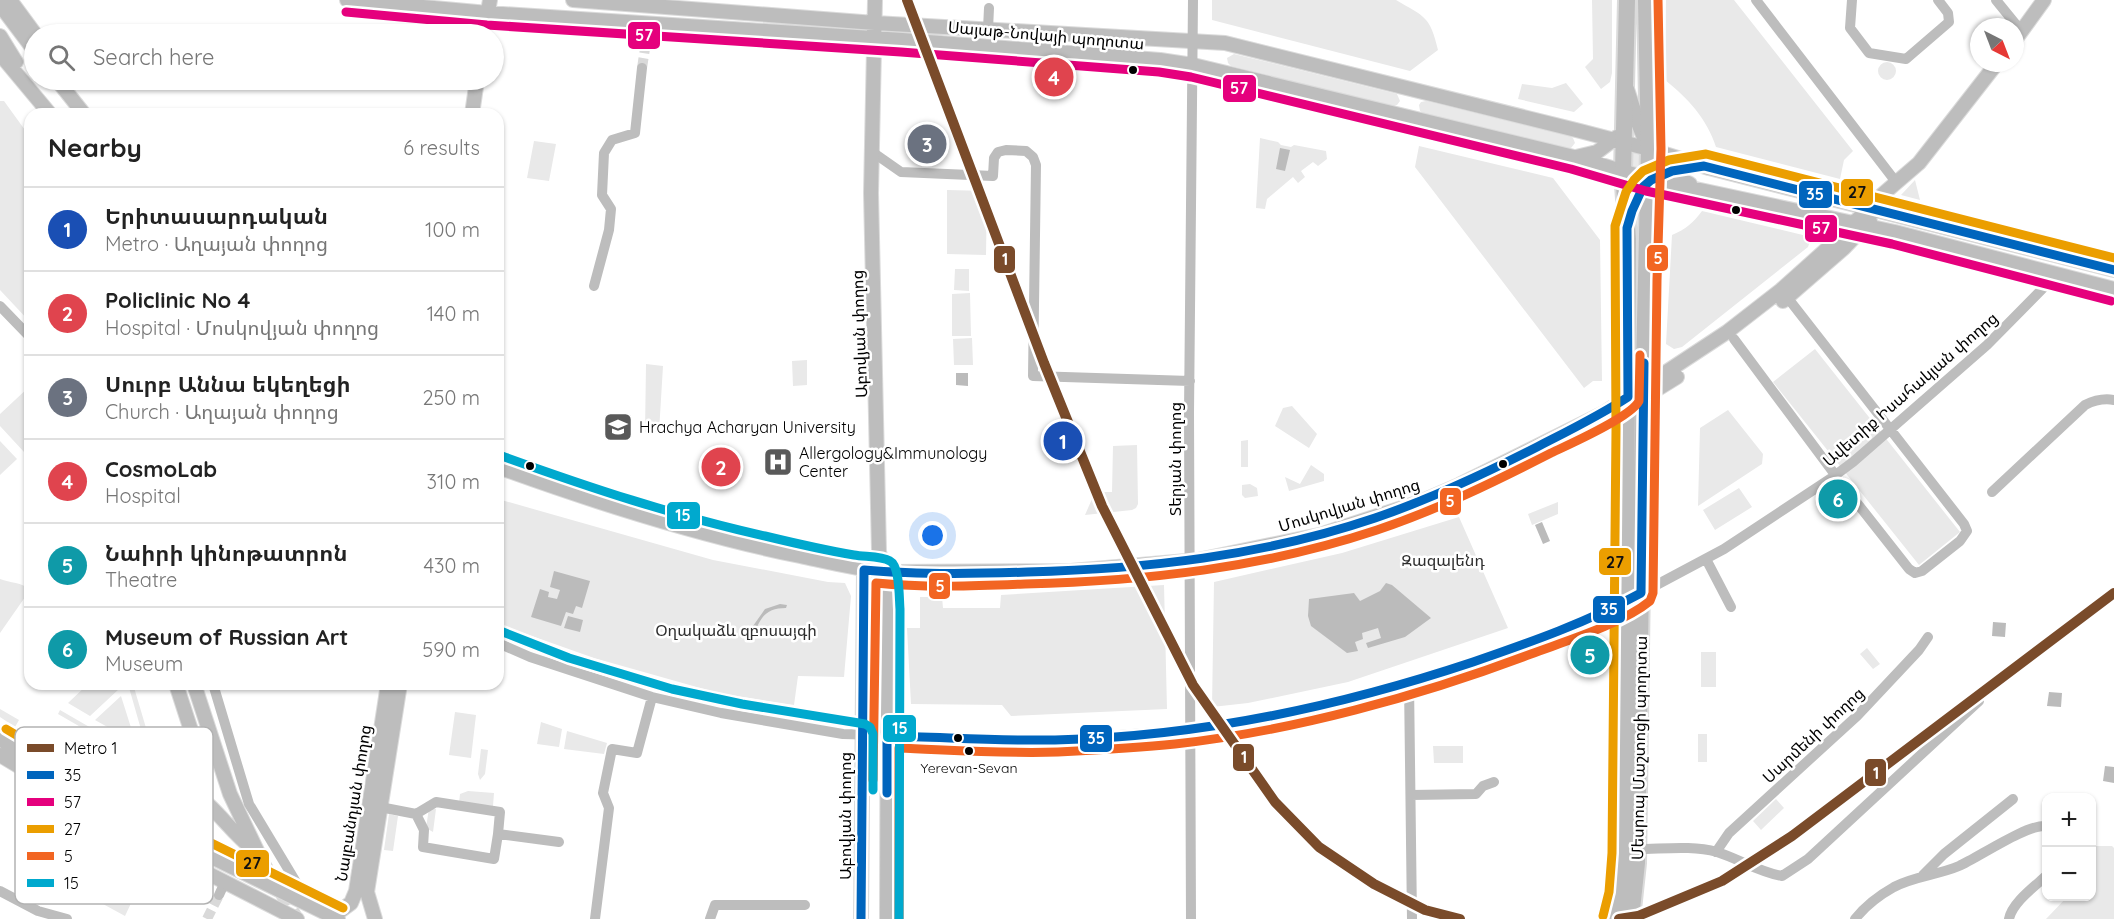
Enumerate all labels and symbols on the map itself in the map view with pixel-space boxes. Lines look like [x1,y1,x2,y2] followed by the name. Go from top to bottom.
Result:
[947,16,1145,54] street label: Սայաթ-Նովայի պողոտա
[1970,18,2024,72] north arrow
[627,21,661,50] line badge: 57
[635,25,653,45] text: 57
[1034,54,1074,100] pin: 4
[1127,64,1139,76] unlabelled marker
[1222,74,1257,103] line badge: 57
[1230,78,1248,98] text: 57
[908,122,946,166] pin: 3
[1840,178,1874,207] line badge: 27
[1798,180,1833,209] line badge: 35
[1848,182,1866,202] text: 27
[1806,184,1824,204] text: 35
[1730,204,1742,216] unlabelled marker
[1804,214,1838,243] line badge: 57
[1812,218,1830,238] text: 57
[1646,244,1669,272] line badge: 5
[993,245,1016,274] line badge: 1
[1653,248,1663,268] text: 5
[1002,249,1008,269] text: 1
[847,270,871,398] street label: Աբովյան փողոց
[1818,308,2002,470] street label: Ավետիք Իսահակյան փողոց
[1165,402,1185,516] street label: Տերյան փողոց
[602,411,634,443] school or university icon: Hrachya Acharyan University
[639,417,856,437] place label: Hrachya Acharyan University
[1044,418,1082,464] pin: 1
[799,443,987,481] place label: Allergology&Immunology Center
[702,444,740,490] pin: 2
[762,446,794,478] hospital icon: Allergology&Immunology Center
[1497,458,1509,470] unlabelled marker
[524,460,536,472] unlabelled marker
[1276,474,1422,536] street label: Մոսկովյան փողոց
[1818,476,1858,522] pin: 6
[1439,487,1462,516] line badge: 5
[1445,491,1455,511] text: 5
[666,501,701,530] line badge: 15
[675,505,691,525] text: 15
[918,521,947,550] your location
[1598,547,1632,576] line badge: 27
[1401,550,1485,570] park label: Զազալենդ
[1606,552,1624,572] text: 27
[928,572,951,600] line badge: 5
[935,576,945,596] text: 5
[1592,595,1626,624] line badge: 35
[1600,599,1618,619] text: 35
[655,620,817,640] park label: Օղակաձև զբոսայգի
[1570,632,1610,678] pin: 5
[1627,636,1651,860] street label: Մեսրոպ Մաշտոցի պողոտա
[1758,683,1868,787] street label: Սարմենի փողոց
[882,714,917,743] line badge: 15
[892,718,908,738] text: 15
[331,723,375,883] street label: Նալբանդյան փողոց
[1079,724,1113,753] line badge: 35
[15,727,213,904] legend
[1087,728,1105,748] text: 35
[952,732,964,744] unlabelled marker
[64,738,117,758] text: Metro 1
[1232,743,1255,772] line badge: 1
[963,745,975,757] marker: Yerevan-Sevan
[1241,747,1247,767] text: 1
[835,752,855,880] street label: Աբովյան փողոց
[1864,758,1887,787] line badge: 1
[920,759,1018,777] place label: Yerevan-Sevan
[1873,763,1879,783] text: 1
[64,765,81,785] text: 35
[64,792,81,812] text: 57
[64,819,81,839] text: 27
[64,846,73,866] text: 5
[235,849,270,878] line badge: 27
[243,853,261,873] text: 27
[64,873,79,893] text: 15

